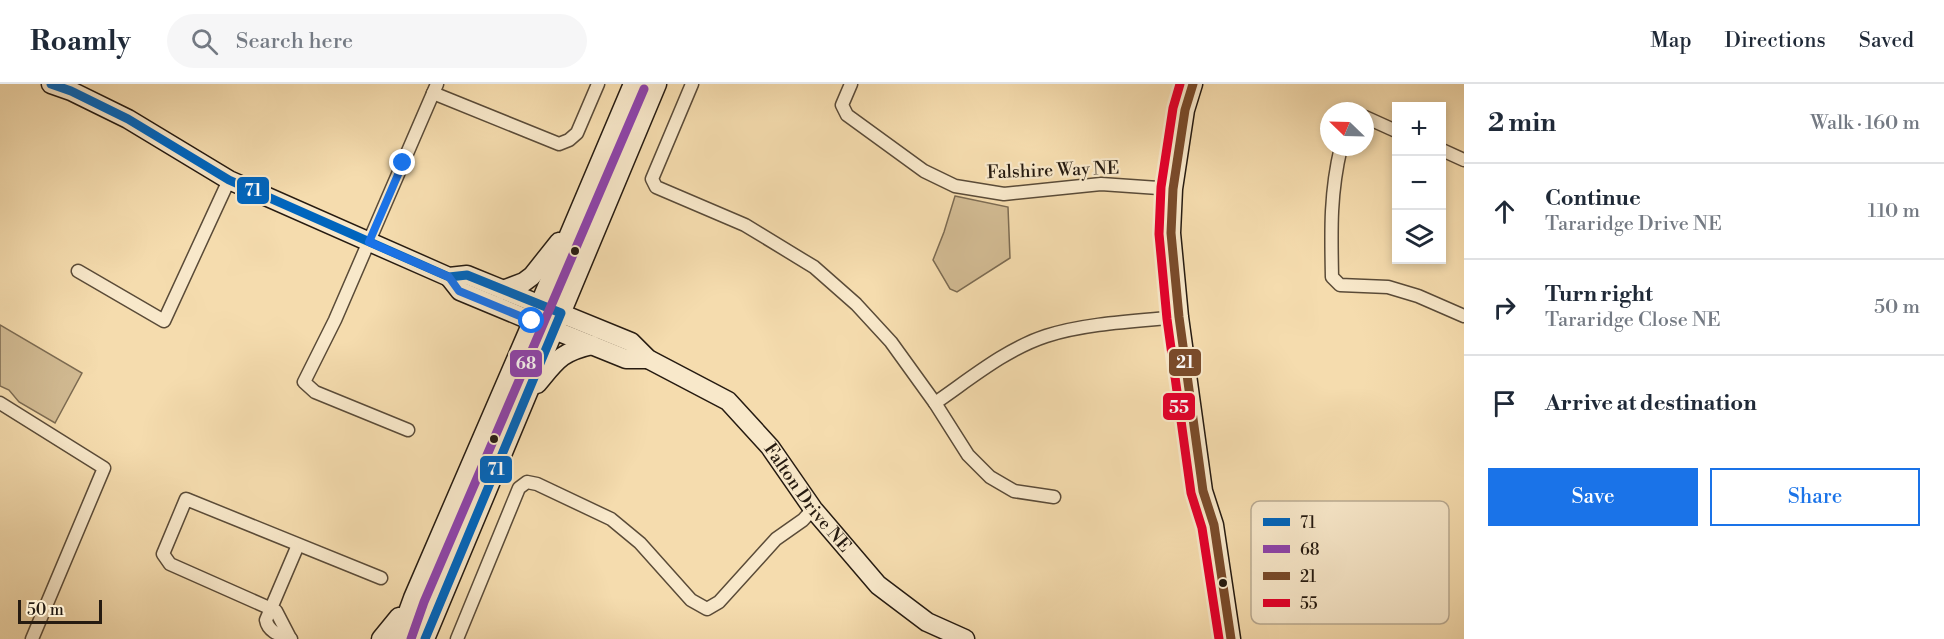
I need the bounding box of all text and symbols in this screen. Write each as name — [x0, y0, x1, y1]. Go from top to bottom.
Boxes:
search box — [167, 14, 587, 68]
text: Roamly — [30, 24, 131, 59]
icon: search — [188, 25, 221, 58]
text: Search here — [236, 28, 353, 55]
text: Map — [1650, 28, 1692, 54]
text: Directions — [1725, 28, 1826, 54]
text: Saved — [1859, 28, 1914, 54]
north arrow — [1320, 102, 1374, 156]
map controls — [1392, 102, 1446, 264]
button: + — [1392, 102, 1446, 156]
text: 2 min — [1488, 107, 1556, 139]
text: Walk · 160 m — [1810, 111, 1920, 136]
route end — [389, 149, 415, 175]
button: − — [1392, 156, 1446, 210]
street label: Falshire Way NE — [986, 157, 1120, 184]
line badge: 71 — [236, 176, 270, 205]
text: 71 — [244, 181, 262, 201]
text: Continue — [1545, 185, 1641, 212]
icon: ahead — [1488, 195, 1521, 228]
text: 110 m — [1868, 199, 1920, 224]
button: layers — [1392, 210, 1446, 264]
text: Tararidge Drive NE — [1545, 212, 1722, 237]
unlabelled marker — [569, 245, 581, 257]
text: Turn right — [1545, 281, 1653, 308]
icon: right — [1488, 291, 1521, 324]
text: 50 m — [1874, 295, 1920, 320]
route start — [518, 307, 544, 333]
text: Tararidge Close NE — [1545, 308, 1721, 333]
line badge: 21 — [1168, 348, 1202, 377]
line badge: 68 — [509, 349, 543, 378]
text: 21 — [1176, 353, 1194, 373]
text: 68 — [516, 354, 536, 374]
icon: arrive — [1488, 387, 1521, 420]
text: Arrive at destination — [1545, 390, 1757, 417]
line badge: 55 — [1162, 392, 1196, 421]
text: 55 — [1169, 398, 1189, 418]
unlabelled marker — [488, 433, 500, 445]
street label: Falton Drive NE — [759, 438, 856, 557]
line badge: 71 — [479, 455, 513, 484]
text: 71 — [487, 460, 505, 480]
button: Save — [1488, 468, 1698, 526]
button: Share — [1710, 468, 1920, 526]
legend — [1251, 501, 1449, 624]
text: 71 — [1300, 513, 1316, 533]
text: 68 — [1300, 540, 1320, 560]
text: 21 — [1300, 567, 1316, 587]
unlabelled marker — [1217, 577, 1229, 589]
text: 55 — [1300, 594, 1318, 614]
scale bar — [18, 597, 102, 624]
text: 50 m — [27, 600, 64, 620]

